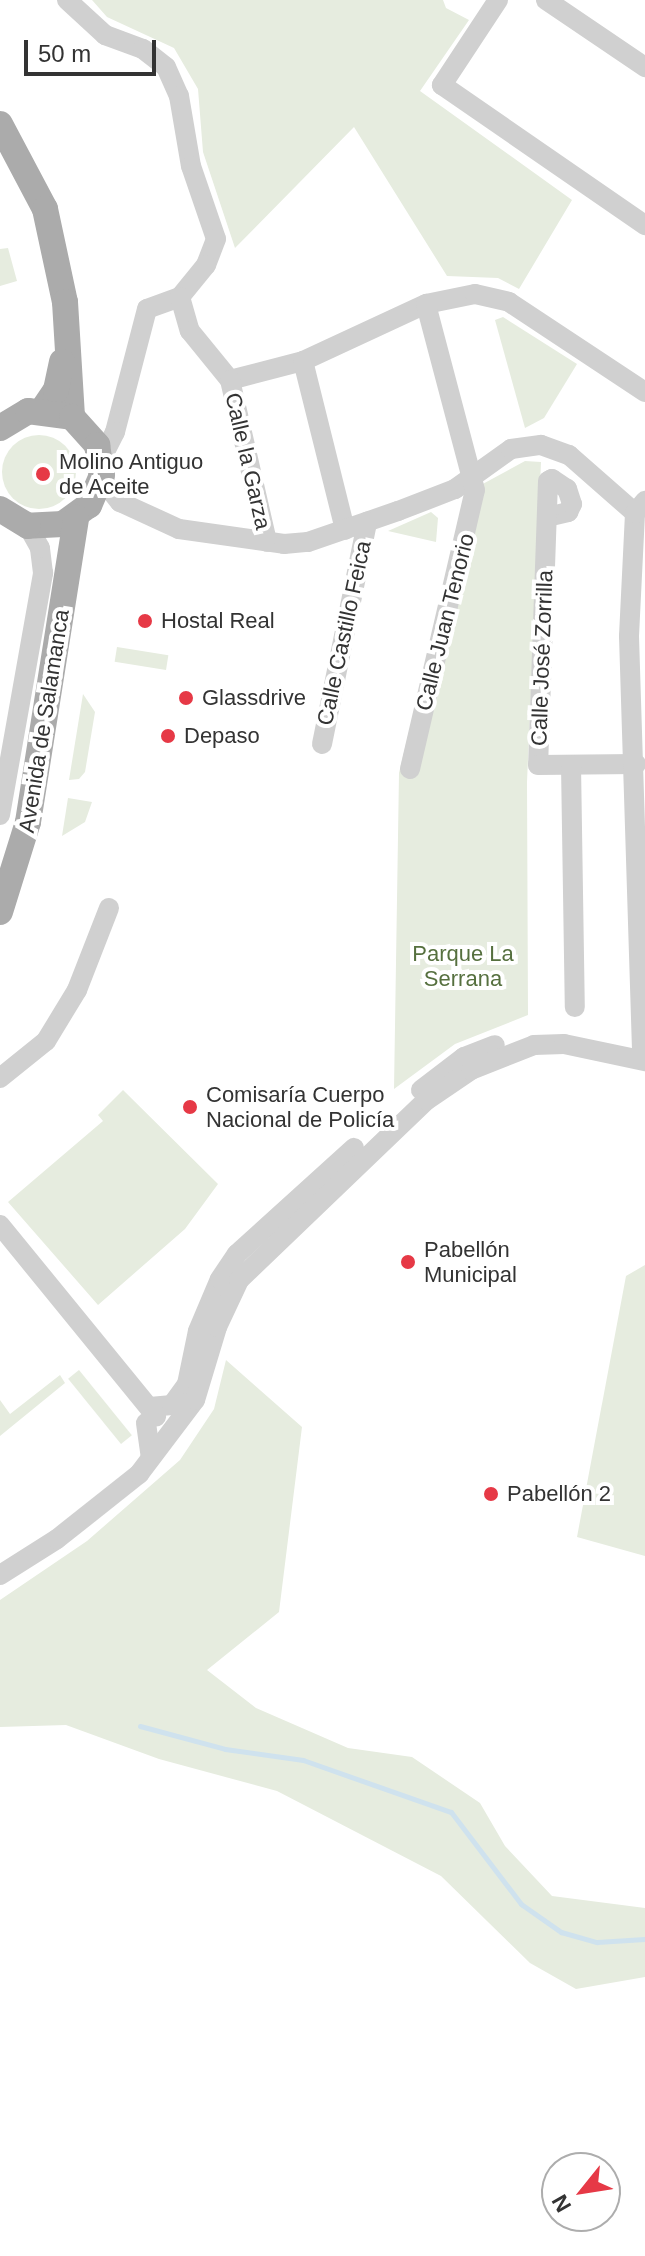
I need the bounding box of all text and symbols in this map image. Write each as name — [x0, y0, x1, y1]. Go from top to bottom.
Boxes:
scale bar — [28, 24, 160, 74]
text: 50 m — [38, 40, 91, 67]
street label: Calle la Garza — [219, 390, 277, 532]
place label: Molino Antiguo de Aceite — [59, 448, 205, 500]
marker: Molino Antiguo de Aceite — [34, 465, 52, 483]
street label: Calle Juan Tenorio — [410, 530, 480, 714]
street label: Calle Castillo Feica — [312, 538, 376, 728]
street label: Calle José Zorrilla — [526, 570, 558, 746]
street label: Avenida de Salamanca — [13, 607, 75, 835]
place label: Hostal Real — [161, 608, 275, 634]
marker: Hostal Real — [136, 612, 154, 630]
place label: Glassdrive — [202, 685, 306, 711]
marker: Glassdrive — [177, 689, 195, 707]
place label: Depaso — [184, 723, 260, 749]
marker: Depaso — [159, 727, 177, 745]
park label: Parque La Serrana — [412, 940, 514, 992]
place label: Comisaría Cuerpo Nacional de Policía — [206, 1081, 394, 1132]
marker: Comisaría Cuerpo Nacional de Policía — [181, 1098, 199, 1116]
place label: Pabellón Municipal — [424, 1236, 517, 1288]
marker: Pabellón Municipal — [399, 1253, 417, 1271]
place label: Pabellón 2 — [507, 1481, 611, 1507]
marker: Pabellón 2 — [482, 1485, 500, 1503]
north arrow — [541, 2152, 621, 2232]
text: N — [547, 2190, 576, 2216]

